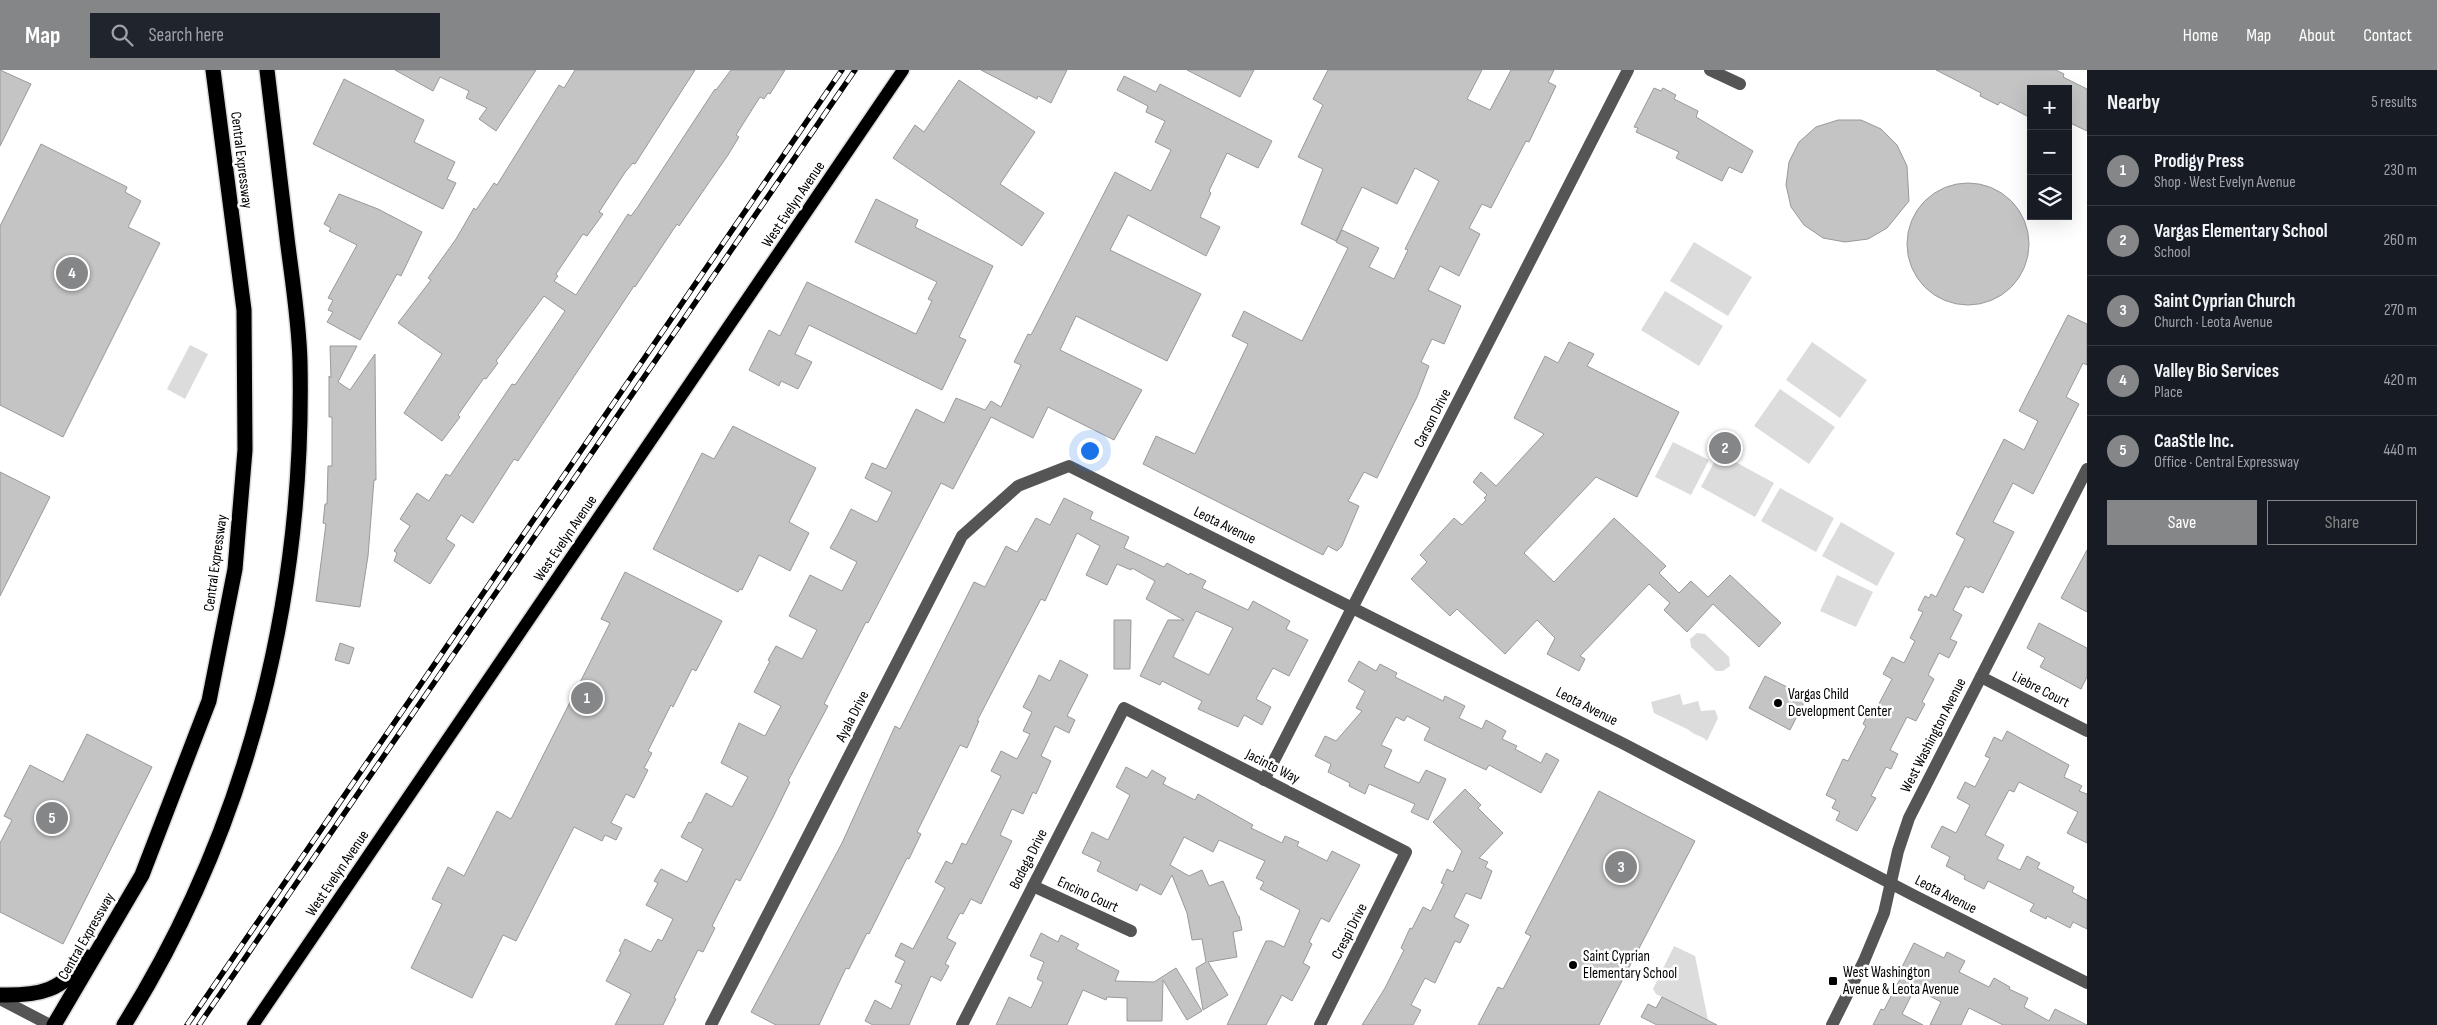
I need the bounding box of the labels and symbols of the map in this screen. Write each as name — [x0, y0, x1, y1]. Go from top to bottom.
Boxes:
street label: Central Expressway — [226, 110, 257, 210]
street label: West Evelyn Avenue — [758, 158, 829, 251]
pin: 4 — [56, 254, 88, 292]
street label: Carson Drive — [1410, 386, 1455, 451]
pin: 2 — [1709, 429, 1741, 467]
your location — [1077, 438, 1103, 464]
street label: West Evelyn Avenue — [530, 492, 601, 585]
street label: Leota Avenue — [1191, 502, 1259, 549]
street label: Central Expressway — [199, 513, 232, 613]
street label: Liebre Court — [2009, 667, 2073, 712]
street label: West Washington Avenue — [1896, 675, 1971, 796]
pin: 1 — [571, 679, 603, 717]
street label: Leota Avenue — [1553, 683, 1621, 730]
place label: Vargas Child Development Center — [1788, 685, 1893, 721]
street label: Ayala Drive — [831, 688, 873, 746]
marker: Vargas Child Development Center — [1772, 697, 1784, 709]
street label: Jacinto Way — [1242, 744, 1303, 788]
pin: 5 — [36, 799, 68, 837]
street label: Bodega Drive — [1005, 826, 1052, 893]
street label: West Evelyn Avenue — [302, 827, 373, 920]
pin: 3 — [1605, 848, 1637, 886]
street label: Leota Avenue — [1912, 871, 1980, 918]
street label: Encino Court — [1054, 872, 1122, 917]
street label: Central Expressway — [54, 889, 119, 983]
street label: Crespi Drive — [1327, 900, 1372, 962]
place label: Saint Cyprian Elementary School — [1583, 947, 1677, 983]
marker: Saint Cyprian Elementary School — [1567, 959, 1579, 971]
place label: West Washington Avenue & Leota Avenue — [1842, 963, 1959, 999]
marker: West Washington Avenue & Leota Avenue — [1827, 975, 1839, 987]

